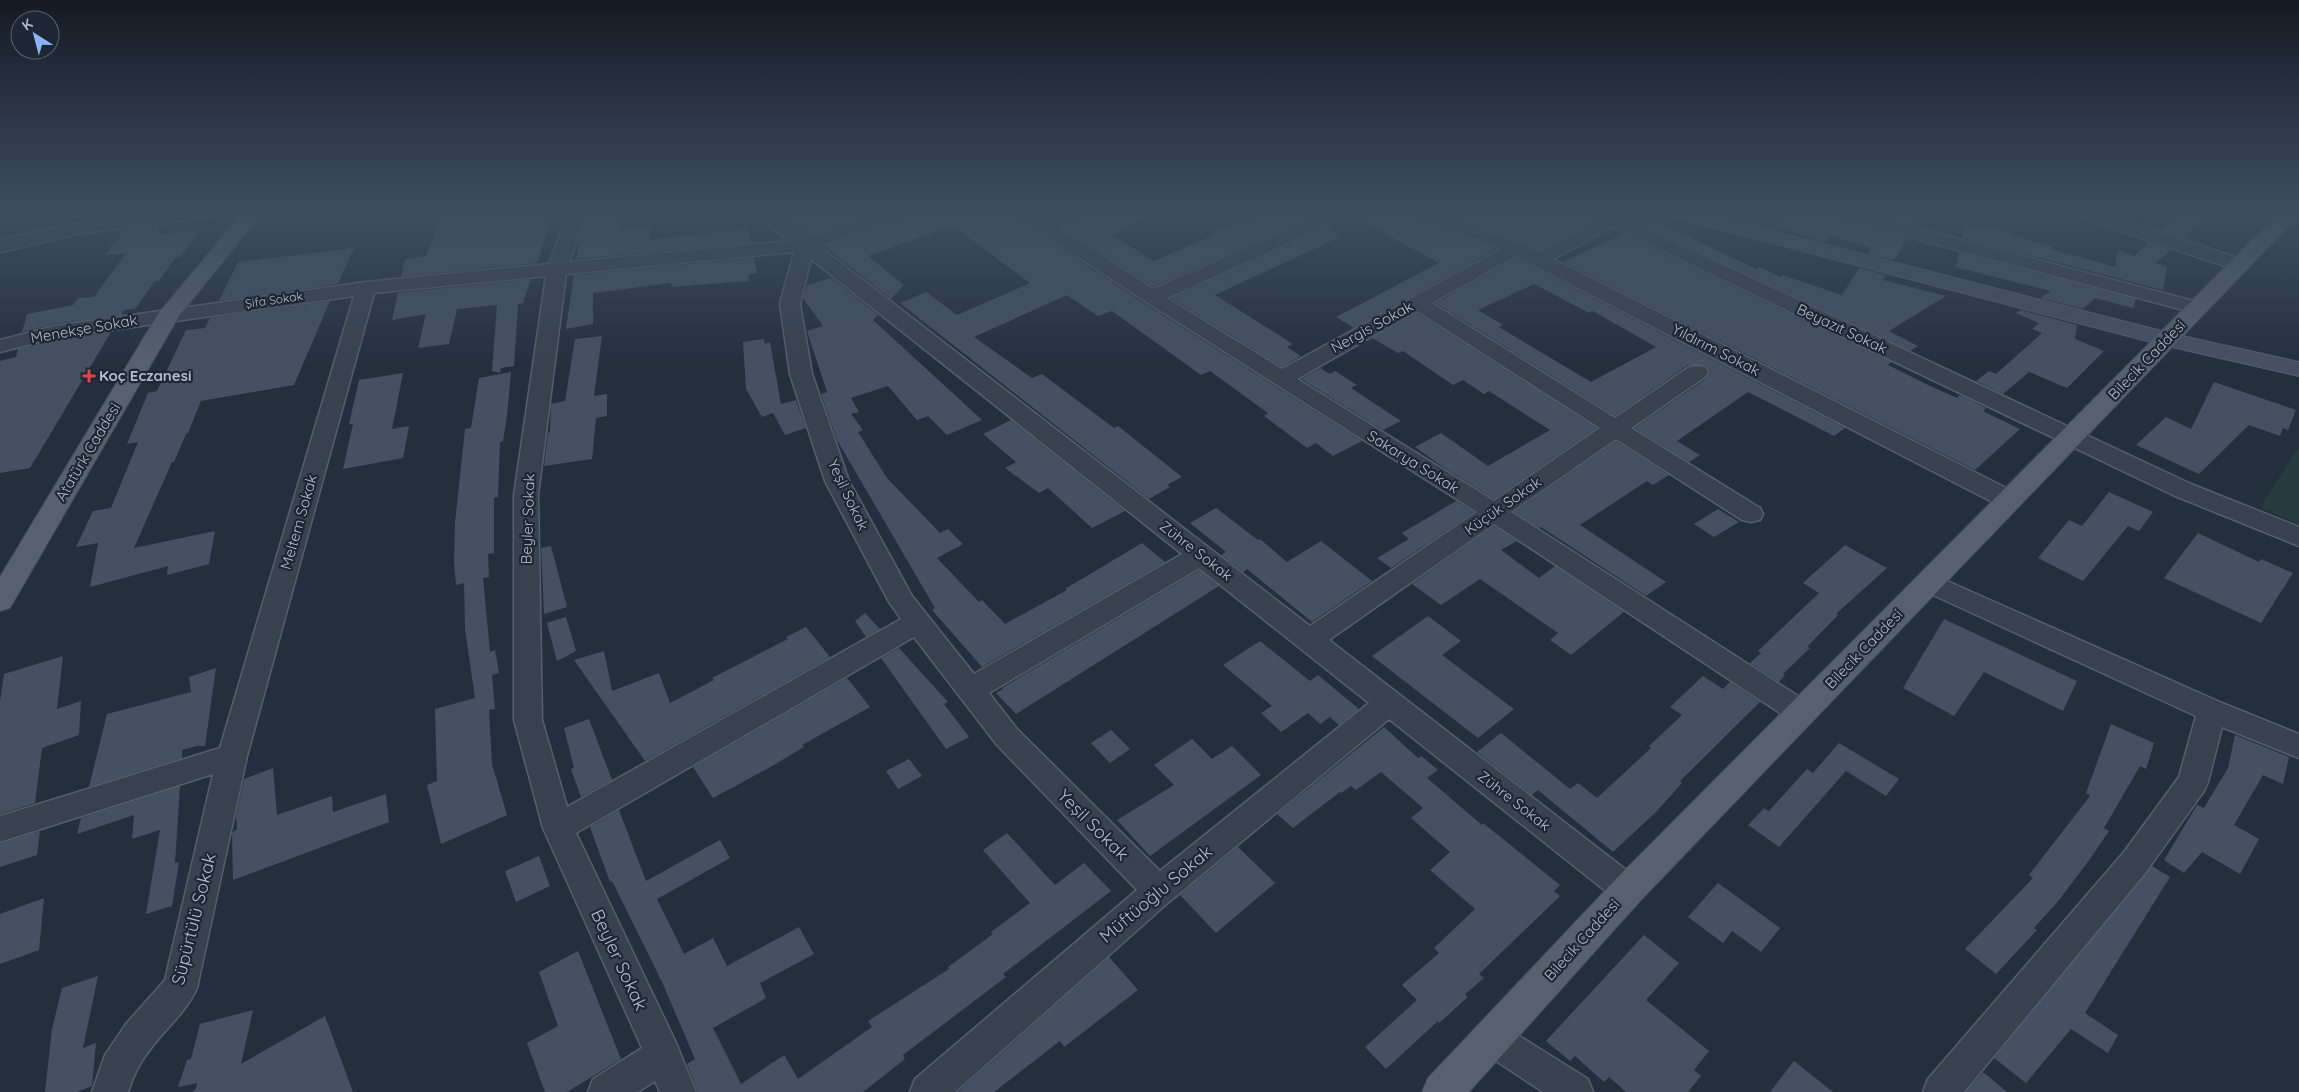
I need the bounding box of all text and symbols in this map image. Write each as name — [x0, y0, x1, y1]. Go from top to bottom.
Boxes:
north arrow — [10, 10, 60, 60]
text: K — [18, 15, 36, 34]
street label: Şifa Sokak — [244, 288, 304, 311]
street label: Nergis Sokak — [1327, 296, 1416, 357]
street label: Beyazıt Sokak — [1794, 299, 1891, 358]
street label: Menekşe Sokak — [29, 310, 139, 347]
street label: Bilecik Caddesi — [2104, 316, 2189, 404]
street label: Yıldırım Sokak — [1669, 319, 1764, 380]
place label: Koç Eczanesi — [99, 366, 191, 385]
marker: Koç Eczanesi — [83, 370, 95, 382]
street label: Atatürk Caddesi — [51, 399, 124, 504]
street label: Sakarya Sokak — [1364, 426, 1463, 497]
street label: Yeşil Sokak — [824, 456, 873, 534]
street label: Meltem Sokak — [276, 472, 321, 572]
street label: Küçük Sokak — [1461, 472, 1545, 539]
street label: Beyler Sokak — [516, 473, 539, 565]
street label: Zühre Sokak — [1156, 516, 1237, 585]
street label: Bilecik Caddesi — [1821, 605, 1906, 693]
street label: Zühre Sokak — [1474, 766, 1555, 835]
street label: Yeşil Sokak — [1053, 784, 1134, 865]
street label: Müftüoğlu Sokak — [1095, 840, 1217, 948]
street label: Süpürtülü Sokak — [166, 851, 221, 987]
street label: Bilecik Caddesi — [1540, 895, 1623, 985]
street label: Beyler Sokak — [586, 906, 653, 1014]

